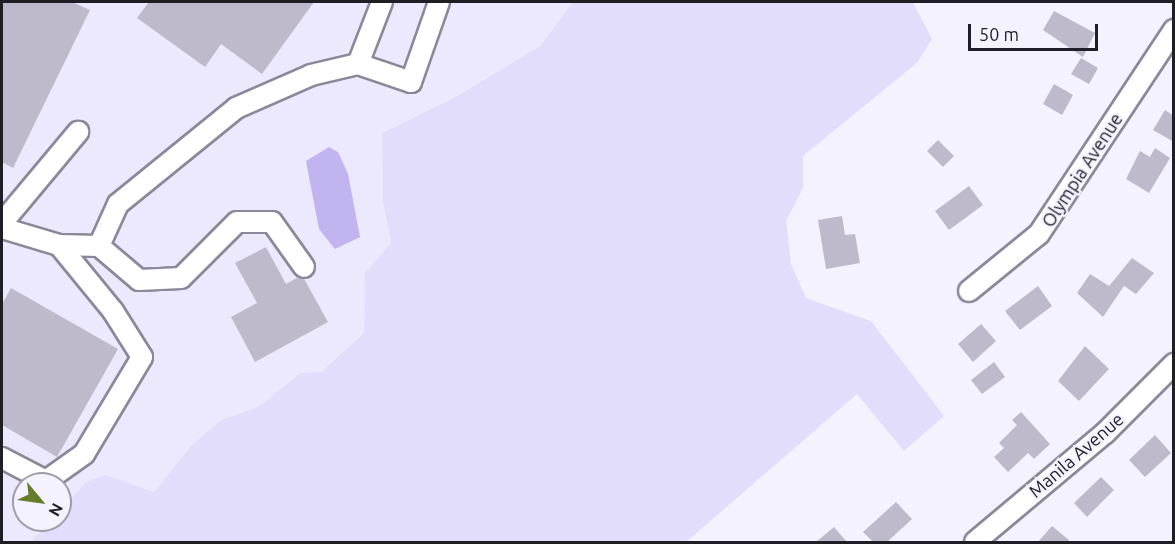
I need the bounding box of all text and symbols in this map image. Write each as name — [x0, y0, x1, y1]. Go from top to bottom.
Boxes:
scale bar — [971, 12, 1102, 50]
text: 50 m — [979, 24, 1019, 44]
street label: Olympia Avenue — [1037, 109, 1127, 231]
street label: Manila Avenue — [1024, 408, 1128, 502]
north arrow — [12, 472, 72, 532]
text: N — [45, 500, 67, 519]

